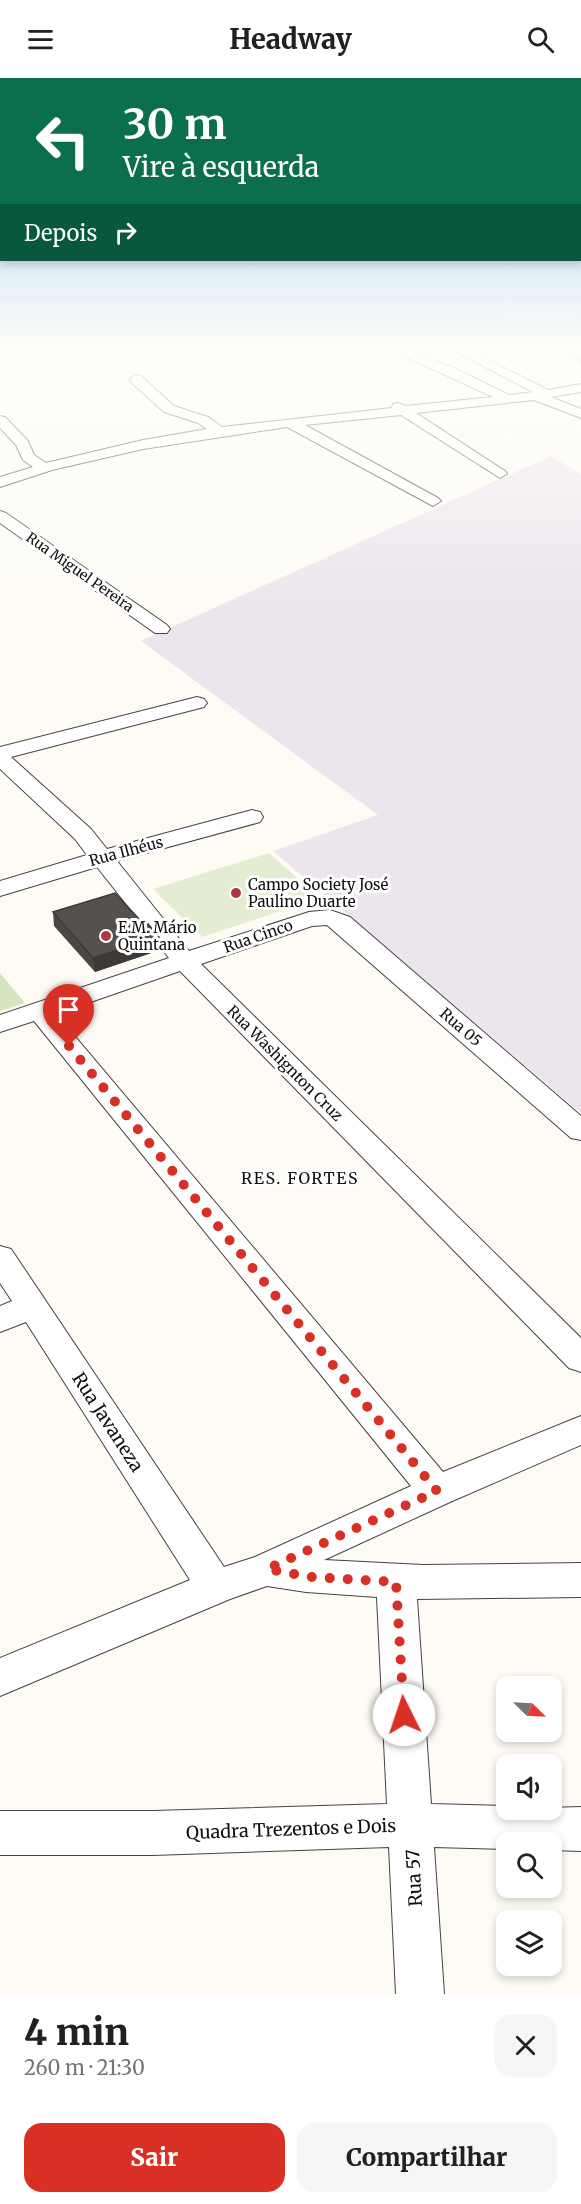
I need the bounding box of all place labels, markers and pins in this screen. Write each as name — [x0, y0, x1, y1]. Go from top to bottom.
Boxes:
place label: Campo Society José Paulino Duarte — [248, 875, 388, 911]
marker: Campo Society José Paulino Duarte — [229, 886, 243, 900]
place label: E.M. Mário Quintana — [118, 918, 197, 954]
marker: E.M. Mário Quintana — [99, 929, 113, 943]
pin — [43, 984, 94, 1046]

